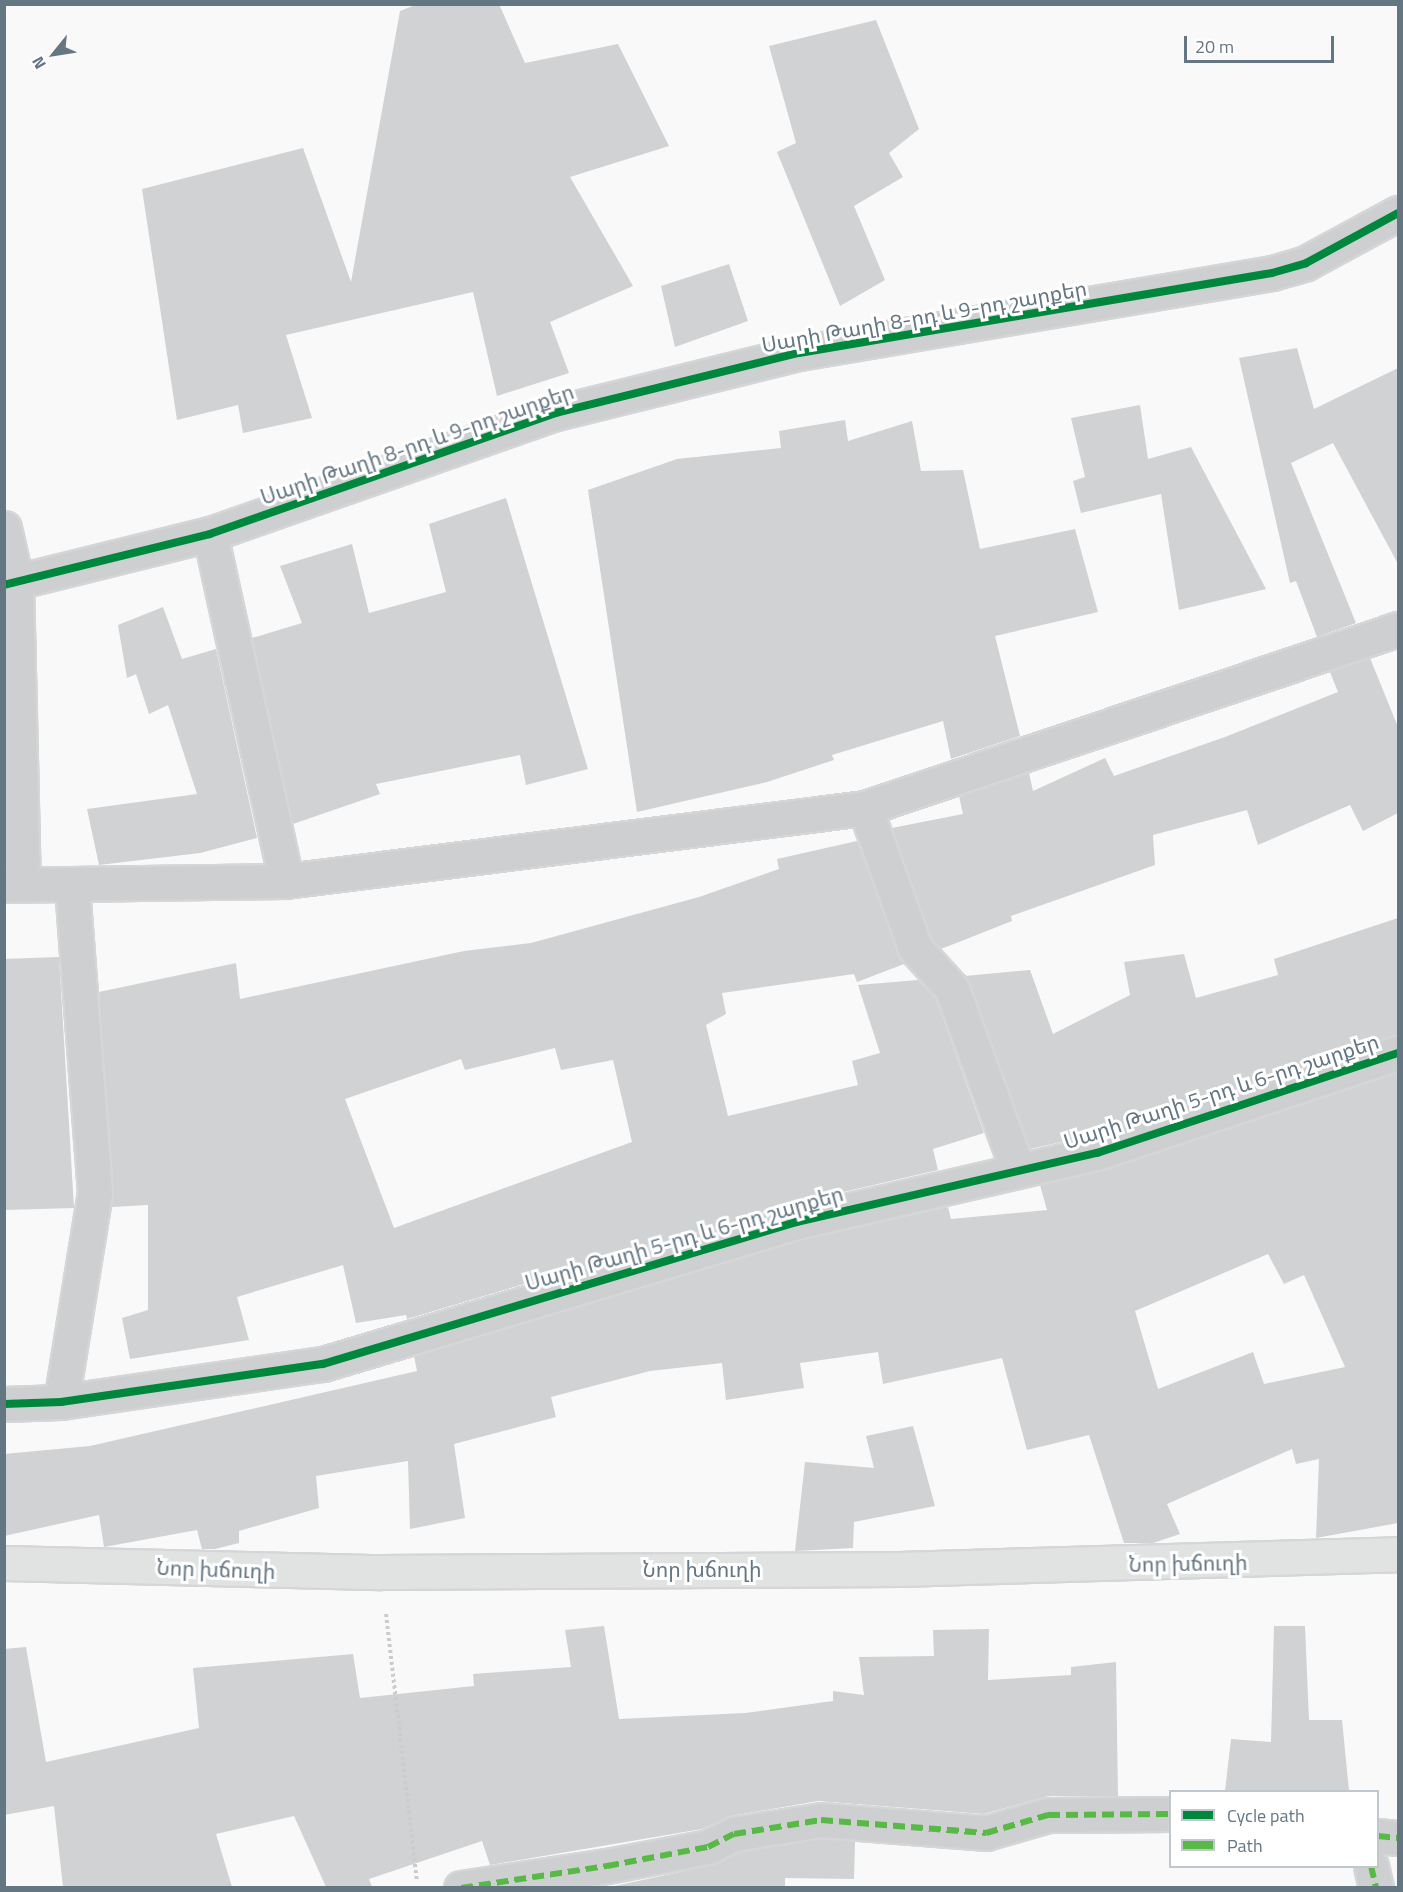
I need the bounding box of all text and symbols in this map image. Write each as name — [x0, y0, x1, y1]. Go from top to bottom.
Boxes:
north arrow — [24, 24, 84, 84]
scale bar — [1187, 24, 1337, 62]
text: 20 m — [1195, 33, 1234, 60]
text: N — [25, 52, 52, 74]
street label: Սարի Թաղի 8-րդ և 9-րդ շարքեր — [759, 275, 1089, 357]
street label: Սարի Թաղի 8-րդ և 9-րդ շարքեր — [257, 378, 577, 510]
street label: Սարի Թաղի 5-րդ և 6-րդ շարքեր — [1060, 1028, 1382, 1154]
street label: Սարի Թաղի 5-րդ և 6-րդ շարքեր — [522, 1180, 846, 1296]
street label: Նոր խճուղի — [1128, 1549, 1248, 1577]
street label: Նոր խճուղի — [156, 1554, 276, 1584]
street label: Նոր խճուղի — [643, 1556, 761, 1582]
legend — [1169, 1790, 1379, 1868]
text: Cycle path — [1227, 1802, 1305, 1829]
text: Path — [1227, 1832, 1263, 1859]

